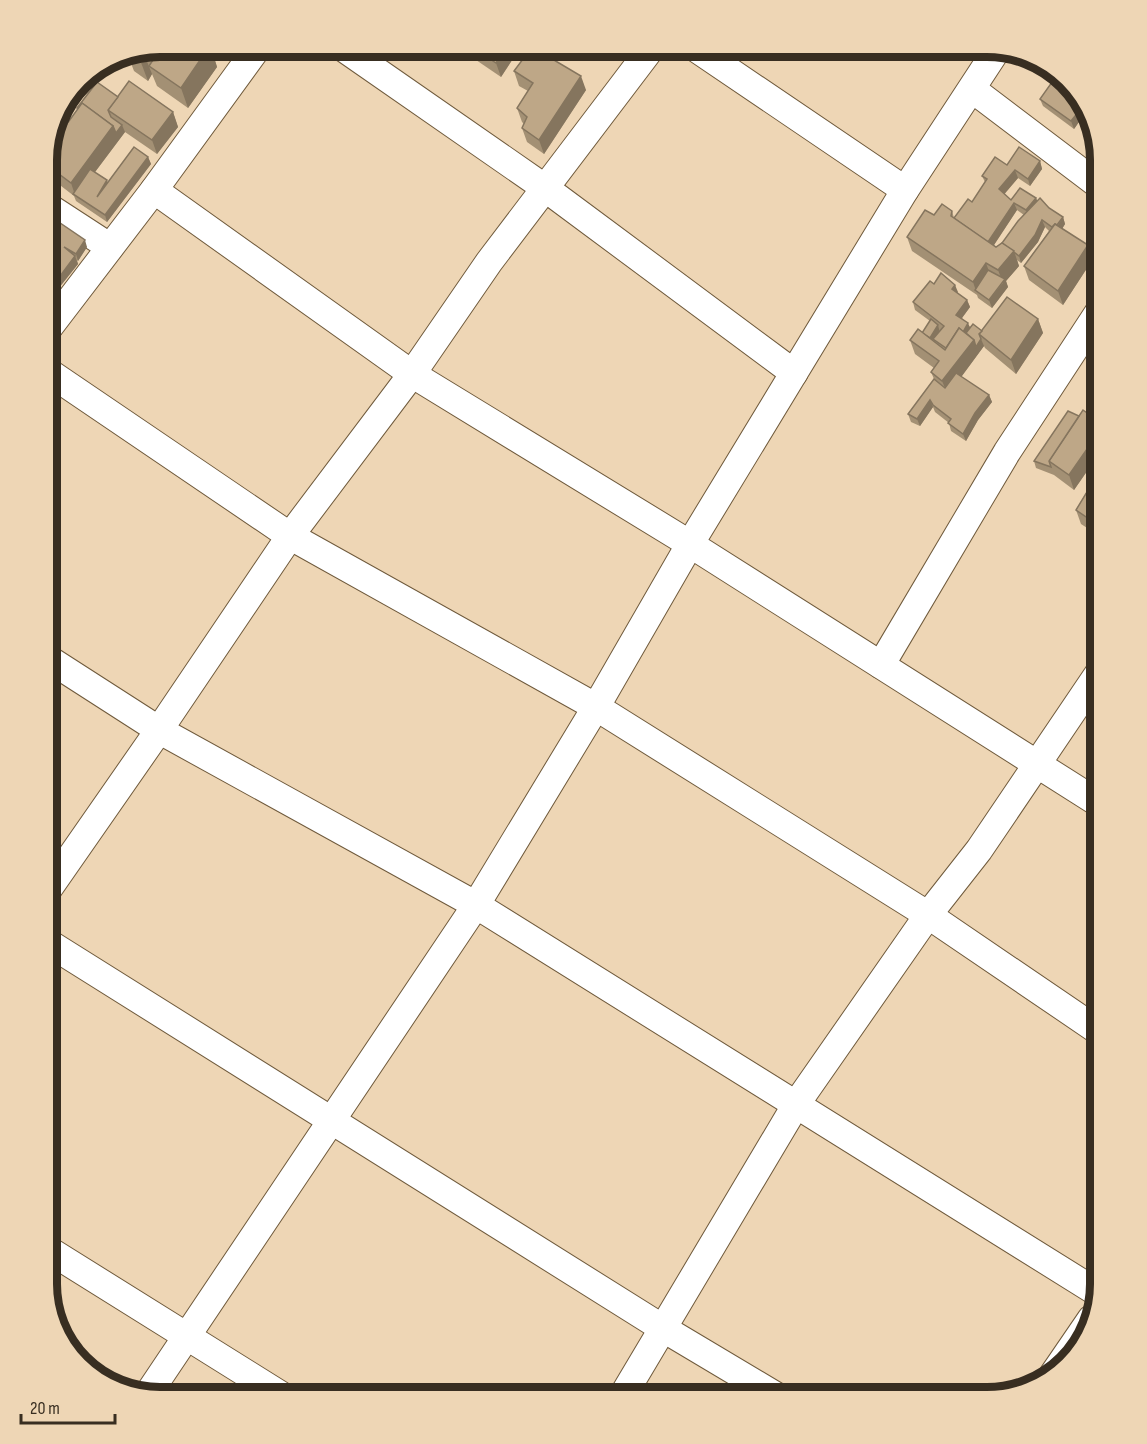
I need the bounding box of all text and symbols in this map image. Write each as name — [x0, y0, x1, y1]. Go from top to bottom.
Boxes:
scale bar — [21, 1387, 116, 1425]
text: 20 m — [30, 1398, 60, 1419]

